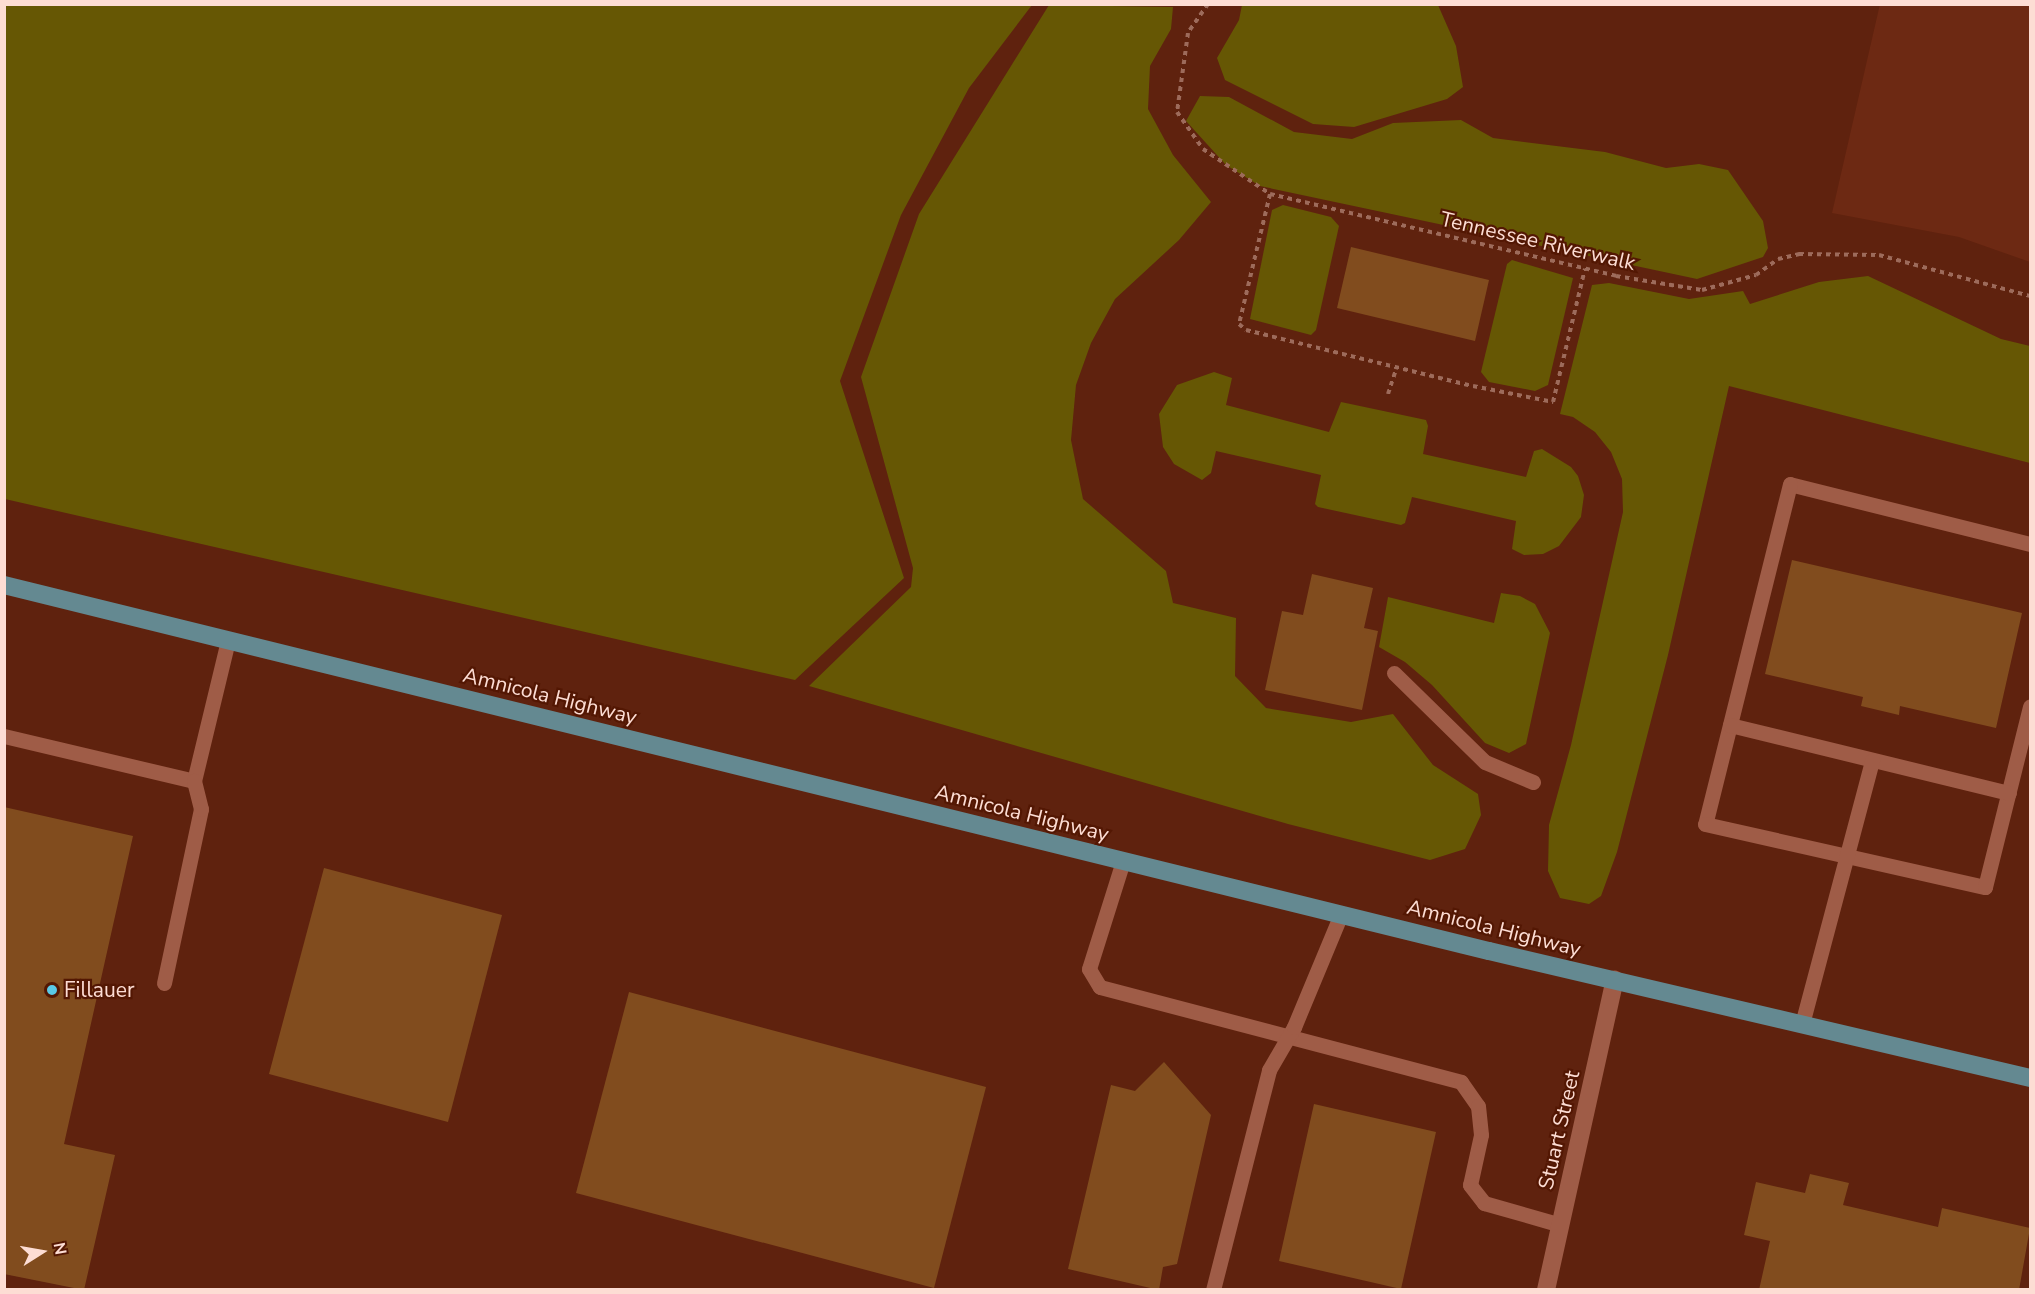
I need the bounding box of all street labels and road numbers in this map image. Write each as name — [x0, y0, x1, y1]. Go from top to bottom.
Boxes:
street label: Tennessee Riverwalk — [1438, 206, 1638, 276]
street label: Amnicola Highway — [460, 662, 640, 730]
street label: Amnicola Highway — [932, 779, 1112, 847]
street label: Amnicola Highway — [1404, 894, 1584, 962]
street label: Stuart Street — [1533, 1068, 1585, 1192]

